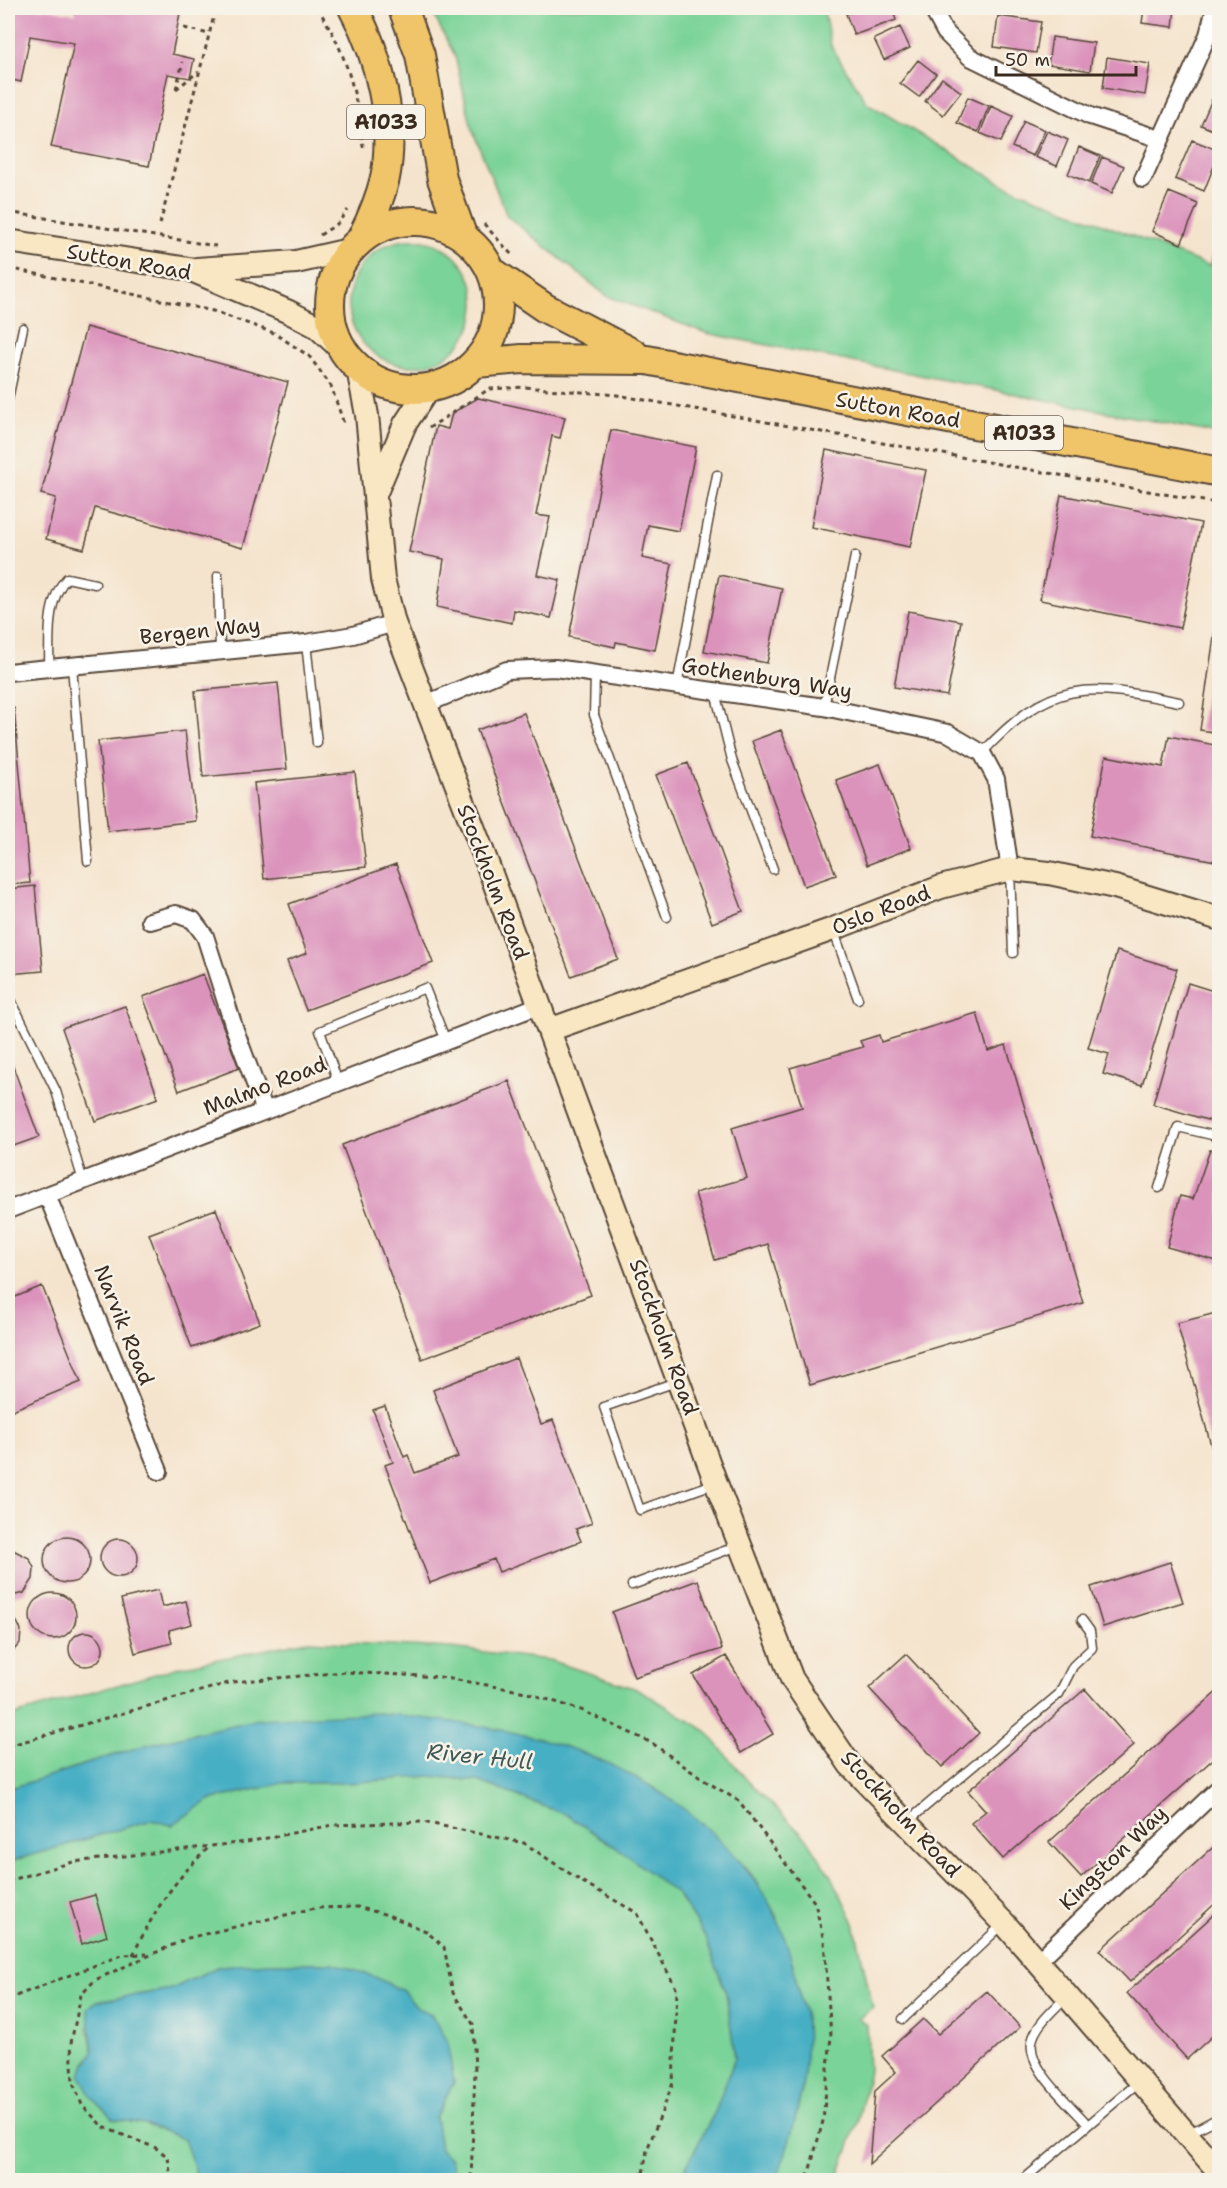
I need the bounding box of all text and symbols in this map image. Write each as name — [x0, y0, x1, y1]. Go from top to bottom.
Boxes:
scale bar — [996, 39, 1136, 77]
text: 50 m — [1005, 48, 1050, 72]
road number: A1033 — [347, 105, 425, 139]
street label: Sutton Road — [65, 237, 193, 287]
street label: Sutton Road — [834, 385, 962, 435]
road number: A1033 — [985, 416, 1063, 450]
street label: Bergen Way — [138, 611, 262, 651]
street label: Gothenburg Way — [680, 651, 854, 705]
street label: Stockholm Road — [450, 800, 536, 964]
street label: Oslo Road — [828, 878, 934, 942]
street label: Malmo Road — [199, 1050, 331, 1122]
street label: Stockholm Road — [623, 1255, 705, 1419]
street label: Narvik Road — [87, 1261, 161, 1389]
water label: River Hull — [426, 1737, 534, 1776]
street label: Stockholm Road — [835, 1744, 967, 1884]
street label: Kingston Way — [1053, 1799, 1173, 1917]

